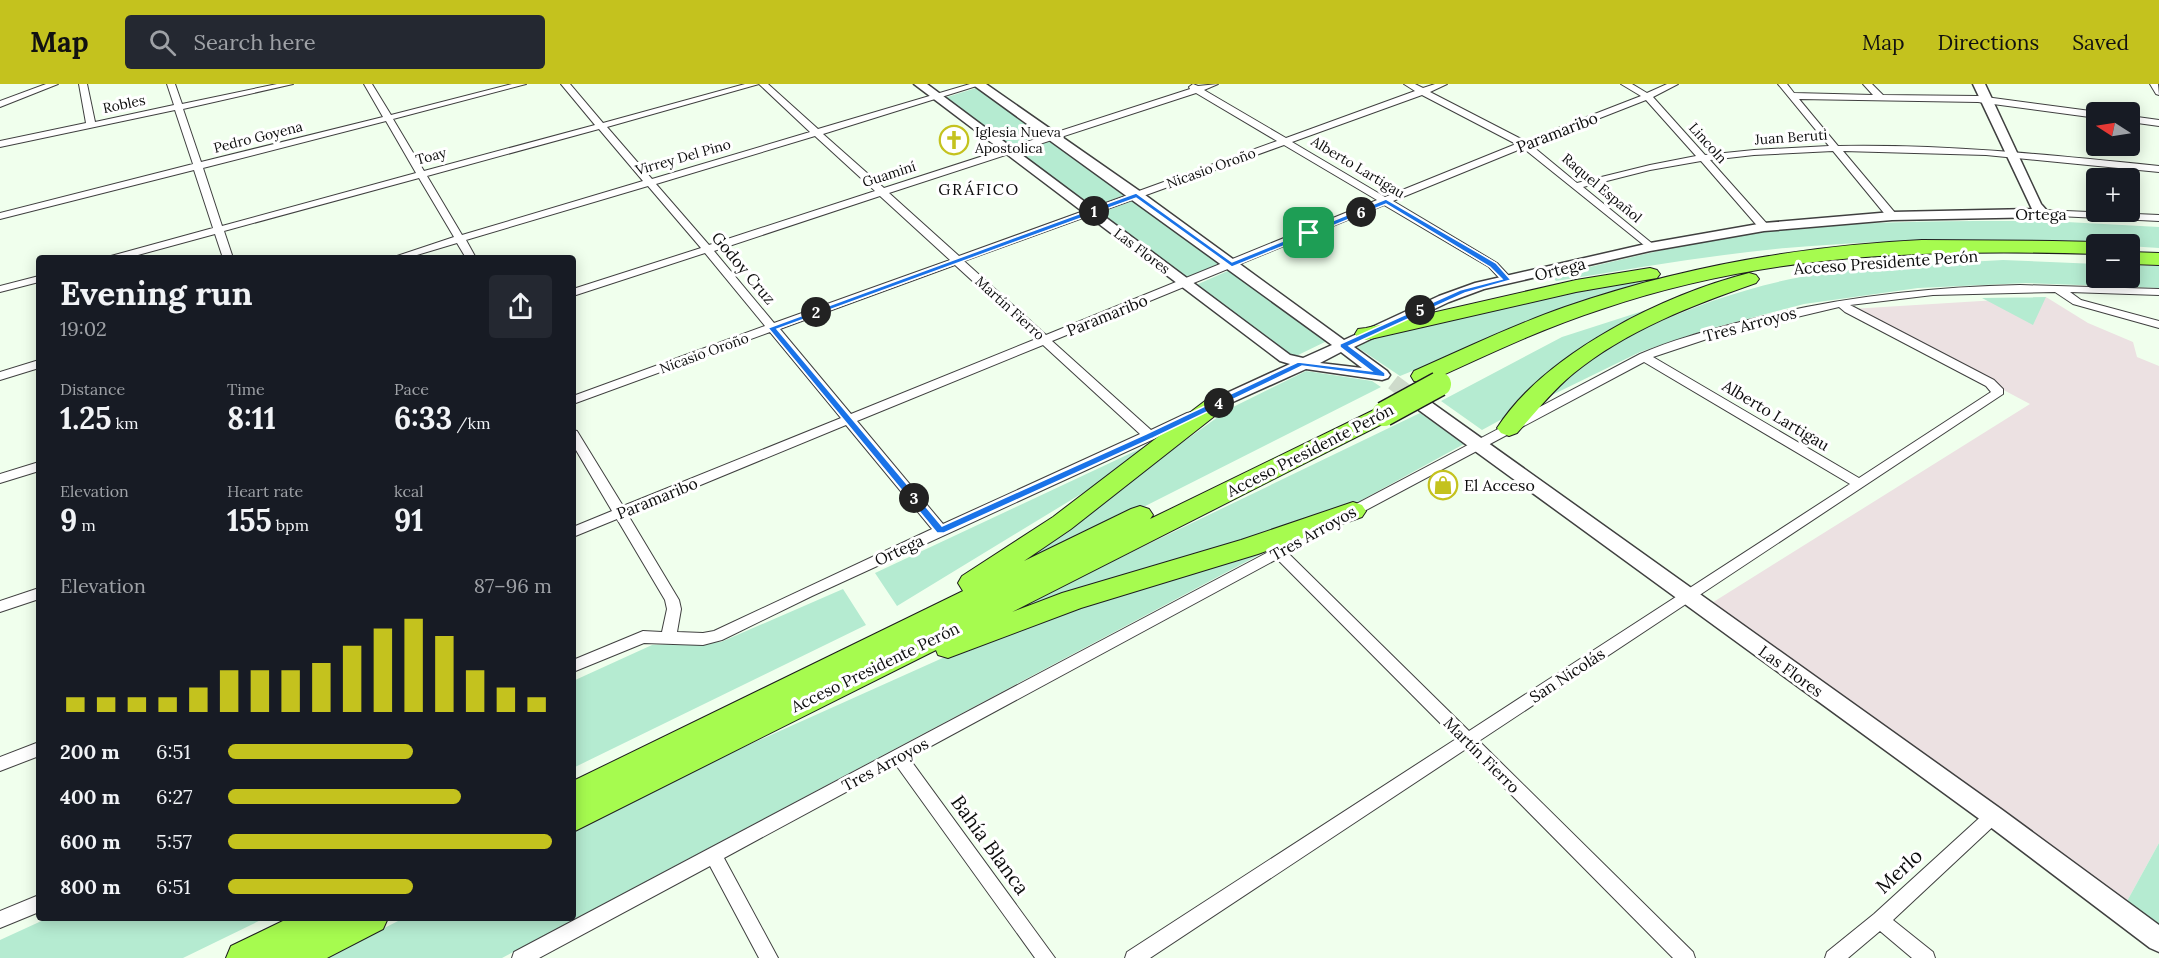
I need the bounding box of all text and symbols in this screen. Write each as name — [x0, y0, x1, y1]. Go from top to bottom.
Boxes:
search box — [125, 15, 545, 69]
text: Map — [30, 24, 89, 60]
icon: search — [146, 26, 179, 59]
text: Search here — [194, 28, 316, 56]
text: Map — [1862, 29, 1905, 56]
text: Directions — [1938, 29, 2039, 56]
text: Saved — [2072, 29, 2129, 56]
street label: Robles — [101, 91, 147, 117]
north arrow — [2086, 102, 2140, 156]
map controls — [2086, 102, 2140, 288]
street label: Paramaribo — [1513, 107, 1601, 157]
street label: Pedro Goyena — [211, 117, 305, 157]
street label: Lincoln — [1685, 119, 1731, 167]
place label: Iglesia Nueva Apostolica — [974, 123, 1061, 157]
church icon: Iglesia Nueva Apostolica — [938, 124, 970, 156]
street label: Juan Beruti — [1753, 125, 1828, 149]
street label: Alberto Lartigau — [1307, 131, 1408, 202]
street label: Virrey Del Pino — [632, 135, 733, 179]
street label: Toay — [414, 143, 449, 169]
street label: Nicasio Oroño — [1164, 144, 1258, 192]
street label: Raquel Español — [1558, 149, 1646, 227]
street label: Guaminí — [860, 157, 918, 191]
button: + — [2086, 168, 2140, 222]
district label: GRÁFICO — [938, 179, 1020, 199]
pin: 1 — [1079, 196, 1109, 226]
pin: 6 — [1346, 197, 1376, 227]
text: 1 — [1091, 201, 1097, 221]
text: 6 — [1356, 202, 1366, 222]
street label: Ortega — [2015, 204, 2067, 224]
pin — [1283, 207, 1334, 258]
icon: arrive — [1292, 216, 1325, 249]
street label: Las Flores — [1110, 224, 1174, 278]
street label: Godoy Cruz — [708, 228, 780, 308]
button: − — [2086, 234, 2140, 288]
street label: Acceso Presidente Perón — [1792, 246, 1979, 278]
street label: Ortega — [1532, 253, 1588, 285]
text: Evening run — [60, 272, 252, 314]
street label: Martín Fierro — [972, 272, 1048, 344]
button: share — [489, 275, 552, 338]
street label: Paramaribo — [1064, 290, 1150, 340]
pin: 5 — [1405, 295, 1435, 325]
pin: 2 — [801, 297, 831, 327]
text: 5 — [1416, 300, 1424, 320]
text: 2 — [812, 302, 820, 322]
street label: Tres Arroyos — [1701, 302, 1799, 346]
text: 19:02 — [60, 316, 107, 341]
street label: Nicasio Oroño — [657, 329, 751, 377]
street label: Alberto Lartigau — [1718, 375, 1834, 455]
text: Distance — [60, 379, 125, 399]
text: Time — [227, 379, 265, 399]
text: Pace — [394, 379, 429, 399]
pin: 4 — [1204, 388, 1234, 418]
text: 4 — [1215, 393, 1223, 413]
text: 1.25 — [60, 399, 111, 437]
text: 8:11 — [227, 399, 276, 437]
text: 6:33 — [394, 399, 452, 437]
street label: Acceso Presidente Perón — [1222, 399, 1397, 501]
text: km — [111, 413, 138, 433]
text: /km — [452, 413, 491, 433]
shop icon: El Acceso — [1427, 469, 1459, 501]
street label: Paramaribo — [614, 473, 700, 523]
place label: El Acceso — [1464, 475, 1535, 495]
text: Elevation — [60, 481, 129, 501]
text: Heart rate — [227, 481, 303, 501]
text: kcal — [394, 481, 424, 501]
pin: 3 — [899, 483, 929, 513]
text: 3 — [910, 488, 918, 508]
text: 9 — [60, 501, 77, 539]
text: 155 — [227, 501, 272, 539]
text: 91 — [394, 501, 423, 539]
street label: Tres Arroyos — [1267, 501, 1359, 565]
text: m — [77, 515, 96, 535]
text: bpm — [272, 515, 309, 535]
street label: Ortega — [871, 530, 927, 570]
text: Elevation — [60, 573, 146, 598]
text: 87–96 m — [474, 573, 552, 598]
street label: Acceso Presidente Perón — [787, 617, 963, 717]
street label: Las Flores — [1755, 641, 1827, 701]
street label: San Nicolás — [1526, 643, 1608, 707]
street label: Martín Fierro — [1440, 713, 1524, 797]
street label: Tres Arroyos — [838, 733, 932, 795]
text: 200 m — [60, 739, 120, 764]
text: 6:51 — [156, 739, 191, 764]
text: 400 m — [60, 784, 120, 809]
text: 6:27 — [156, 784, 193, 809]
street label: Bahía Blanca — [946, 790, 1035, 899]
text: 600 m — [60, 829, 121, 854]
text: 5:57 — [156, 829, 192, 854]
street label: Merlo — [1870, 843, 1927, 898]
text: 800 m — [60, 874, 121, 899]
text: 6:51 — [156, 874, 191, 899]

